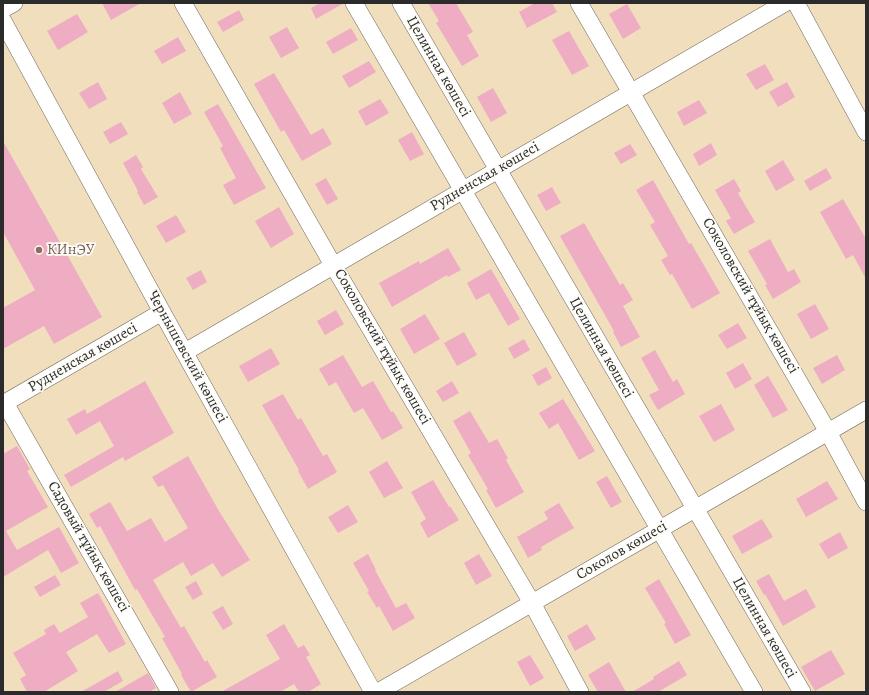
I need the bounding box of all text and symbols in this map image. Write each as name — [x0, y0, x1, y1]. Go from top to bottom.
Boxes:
street label: Целинная көшесі — [402, 13, 474, 121]
street label: Рудненская көшесі — [427, 138, 543, 216]
street label: Соколовский тұйық көшесі — [698, 215, 802, 377]
place label: КИнЭУ — [47, 241, 94, 259]
marker: КИнЭУ — [34, 245, 44, 255]
street label: Соколовский тұйық көшесі — [330, 266, 434, 428]
street label: Чернышевский көшесі — [143, 288, 231, 426]
street label: Целинная көшесі — [565, 294, 637, 402]
street label: Рудненская көшесі — [25, 319, 141, 397]
street label: Садовый тұйық көшесі — [43, 478, 133, 616]
street label: Соколов көшесі — [573, 518, 671, 584]
street label: Целинная көшесі — [728, 574, 800, 682]

